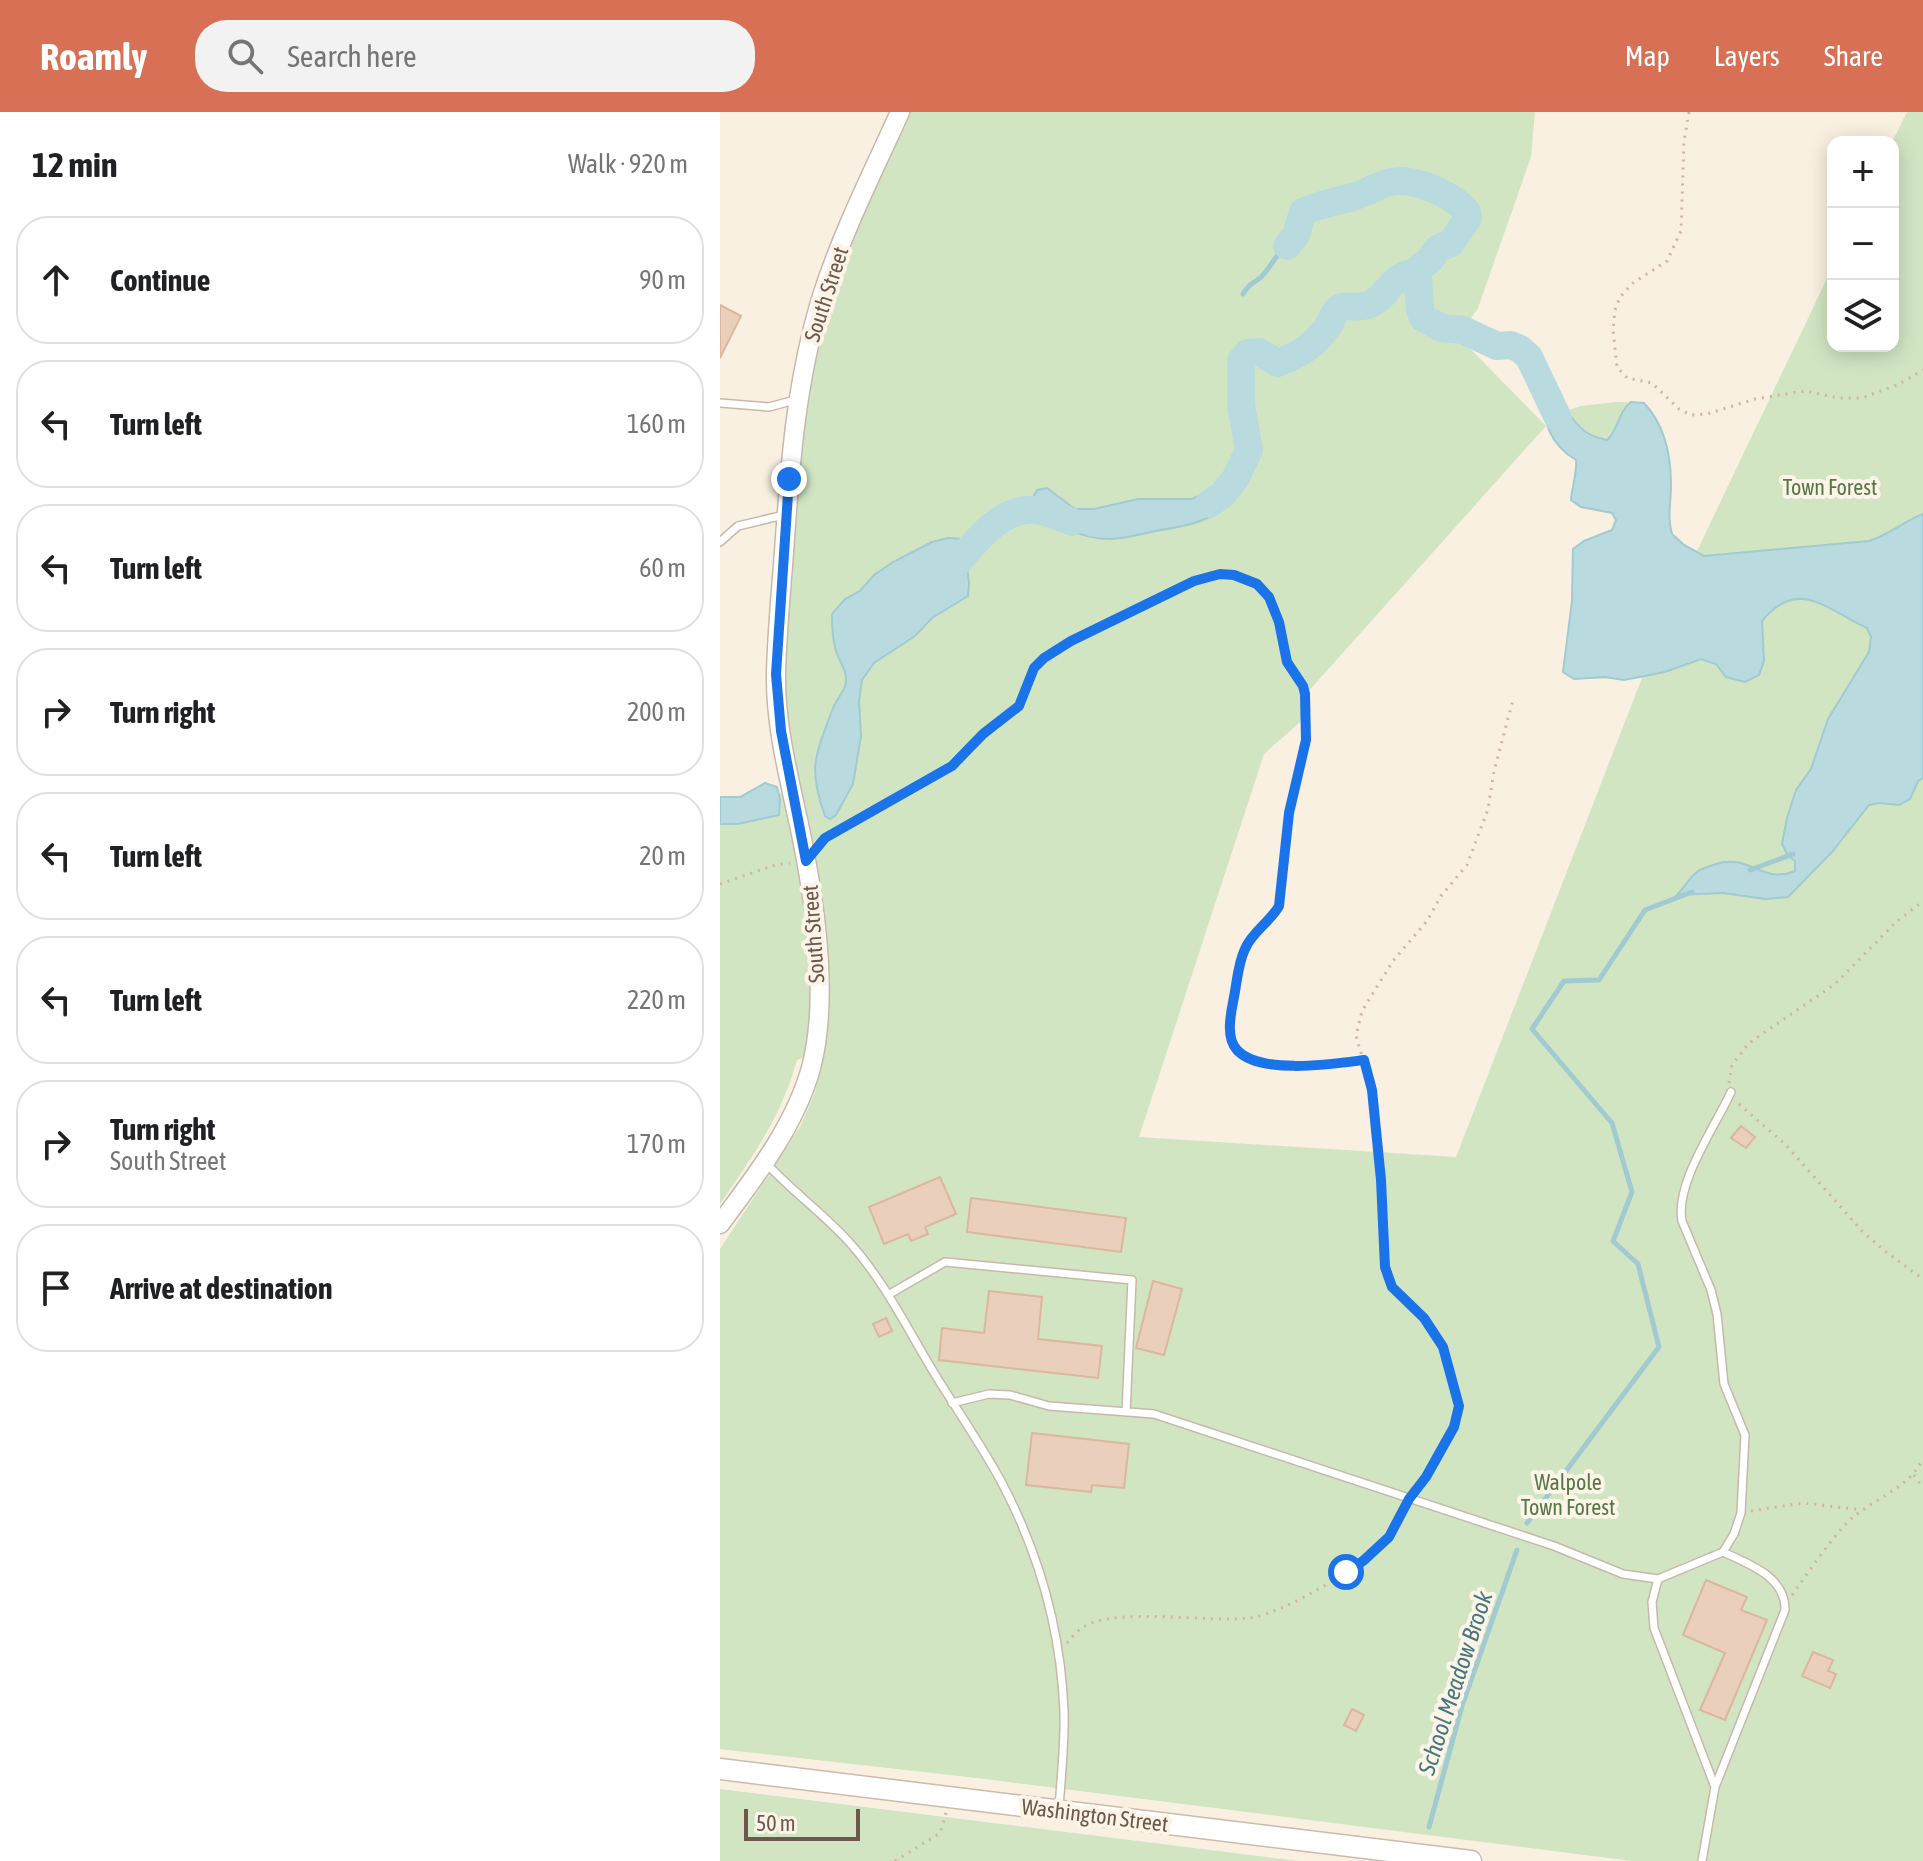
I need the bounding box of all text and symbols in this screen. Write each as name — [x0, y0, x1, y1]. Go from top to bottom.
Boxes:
search box — [195, 20, 755, 92]
icon: search — [223, 34, 267, 78]
text: Roamly — [40, 35, 147, 78]
text: Search here — [287, 39, 417, 73]
text: Map — [1625, 40, 1670, 72]
text: Layers — [1714, 40, 1780, 72]
text: Share — [1824, 40, 1883, 72]
map controls — [1827, 136, 1899, 352]
button: + — [1827, 136, 1899, 208]
text: 12 min — [32, 145, 117, 184]
text: Walk · 920 m — [568, 149, 688, 179]
button: − — [1827, 208, 1899, 280]
street label: South Street — [798, 243, 854, 345]
icon: ahead — [34, 258, 78, 302]
text: Continue — [110, 263, 210, 297]
text: 90 m — [639, 265, 686, 295]
button: layers — [1827, 280, 1899, 352]
icon: left — [34, 402, 78, 446]
text: Turn left — [110, 407, 202, 441]
text: 160 m — [627, 409, 686, 439]
route end — [771, 461, 807, 497]
park label: Town Forest — [1783, 474, 1877, 500]
icon: left — [34, 546, 78, 590]
text: Turn left — [110, 551, 202, 585]
text: 60 m — [639, 553, 686, 583]
icon: right — [34, 690, 78, 734]
text: Turn right — [110, 695, 216, 729]
text: 200 m — [627, 697, 686, 727]
icon: left — [34, 834, 78, 878]
text: Turn left — [110, 839, 202, 873]
text: 20 m — [639, 841, 686, 871]
street label: South Street — [797, 884, 829, 984]
icon: left — [34, 978, 78, 1022]
text: Turn left — [110, 983, 202, 1017]
text: 220 m — [627, 985, 686, 1015]
text: Turn right — [110, 1112, 216, 1146]
icon: right — [34, 1122, 78, 1166]
text: 170 m — [627, 1129, 686, 1159]
text: South Street — [110, 1146, 226, 1176]
icon: arrive — [34, 1266, 78, 1310]
text: Arrive at destination — [110, 1271, 332, 1305]
park label: Walpole Town Forest — [1521, 1469, 1615, 1520]
route start — [1328, 1554, 1364, 1590]
water label: School Meadow Brook — [1412, 1587, 1498, 1779]
street label: Washington Street — [1020, 1793, 1170, 1837]
scale bar — [744, 1805, 860, 1841]
text: 50 m — [756, 1810, 796, 1836]

